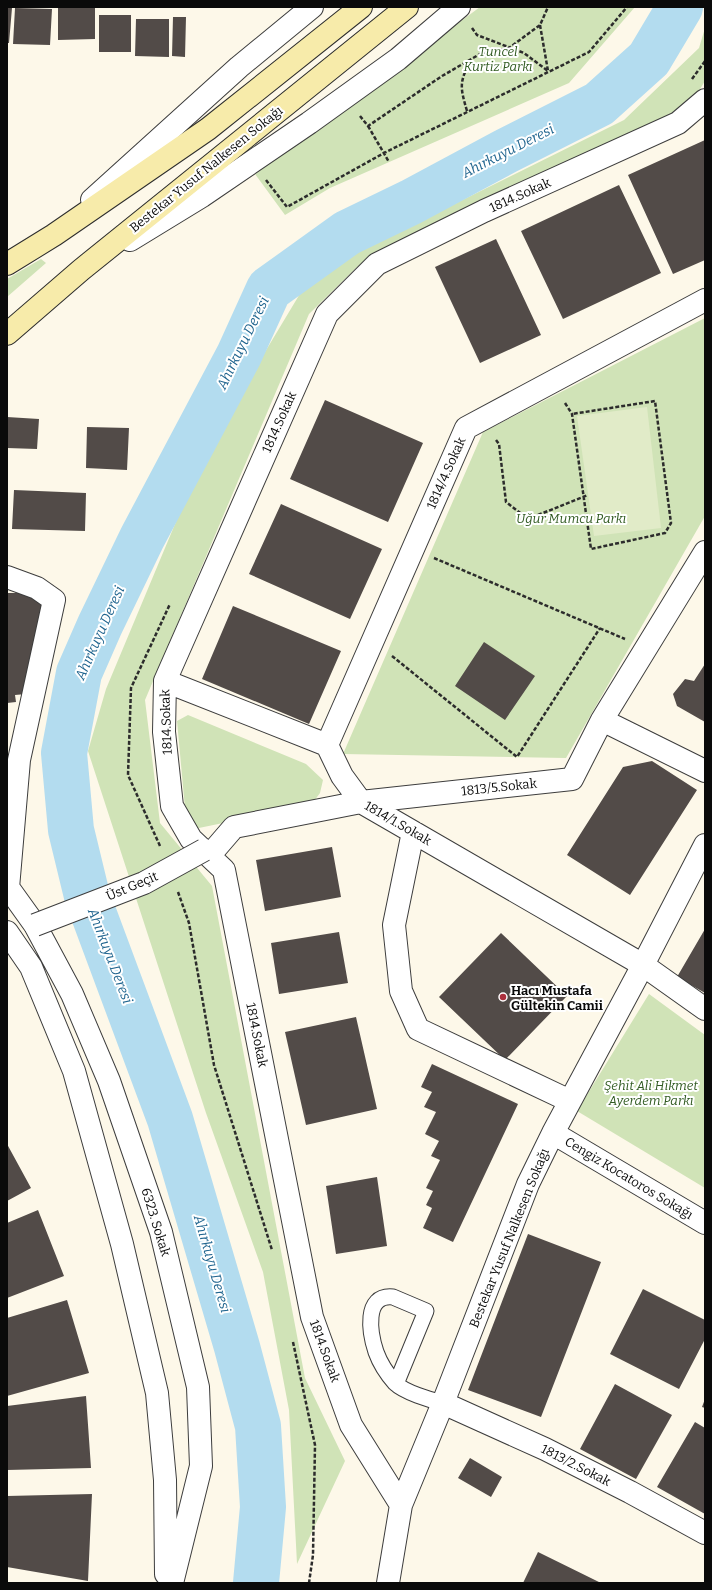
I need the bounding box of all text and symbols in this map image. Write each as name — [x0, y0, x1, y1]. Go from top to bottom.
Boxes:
park label: Tuncel Kurtiz Parkı — [463, 44, 533, 74]
street label: Bestekar Yusuf Nalkesen Sokağı — [127, 103, 285, 235]
water label: Ahırkuyu Deresi — [458, 121, 557, 182]
street label: 1814.Sokak — [487, 175, 553, 215]
water label: Ahırkuyu Deresi — [213, 294, 273, 393]
street label: 1814.Sokak — [259, 389, 299, 455]
street label: 1814/4.Sokak — [423, 434, 469, 511]
park label: Uğur Mumcu Parkı — [516, 511, 626, 526]
water label: Ahırkuyu Deresi — [71, 584, 128, 683]
street label: 1814.Sokak — [157, 688, 175, 755]
street label: 1813/5.Sokak — [460, 776, 538, 798]
street label: 1814/1.Sokak — [362, 798, 435, 848]
street label: Üst Geçit — [104, 868, 160, 904]
water label: Ahırkuyu Deresi — [84, 905, 136, 1006]
place label: Hacı Mustafa Gültekin Camii — [511, 983, 603, 1013]
marker: Hacı Mustafa Gültekin Camii — [498, 992, 508, 1002]
street label: 1814.Sokak — [243, 1002, 271, 1069]
park label: Şehit Ali Hikmet Ayerdem Parkı — [604, 1078, 698, 1108]
street label: Cengiz Kocatoros Sokağı — [562, 1134, 696, 1222]
street label: Bestekar Yusuf Nalkesen Sokağı — [466, 1146, 552, 1330]
street label: 6323. Sokak — [138, 1186, 174, 1259]
water label: Ahırkuyu Deresi — [190, 1212, 234, 1315]
street label: 1814.Sokak — [307, 1318, 343, 1385]
street label: 1813/2.Sokak — [539, 1441, 614, 1489]

